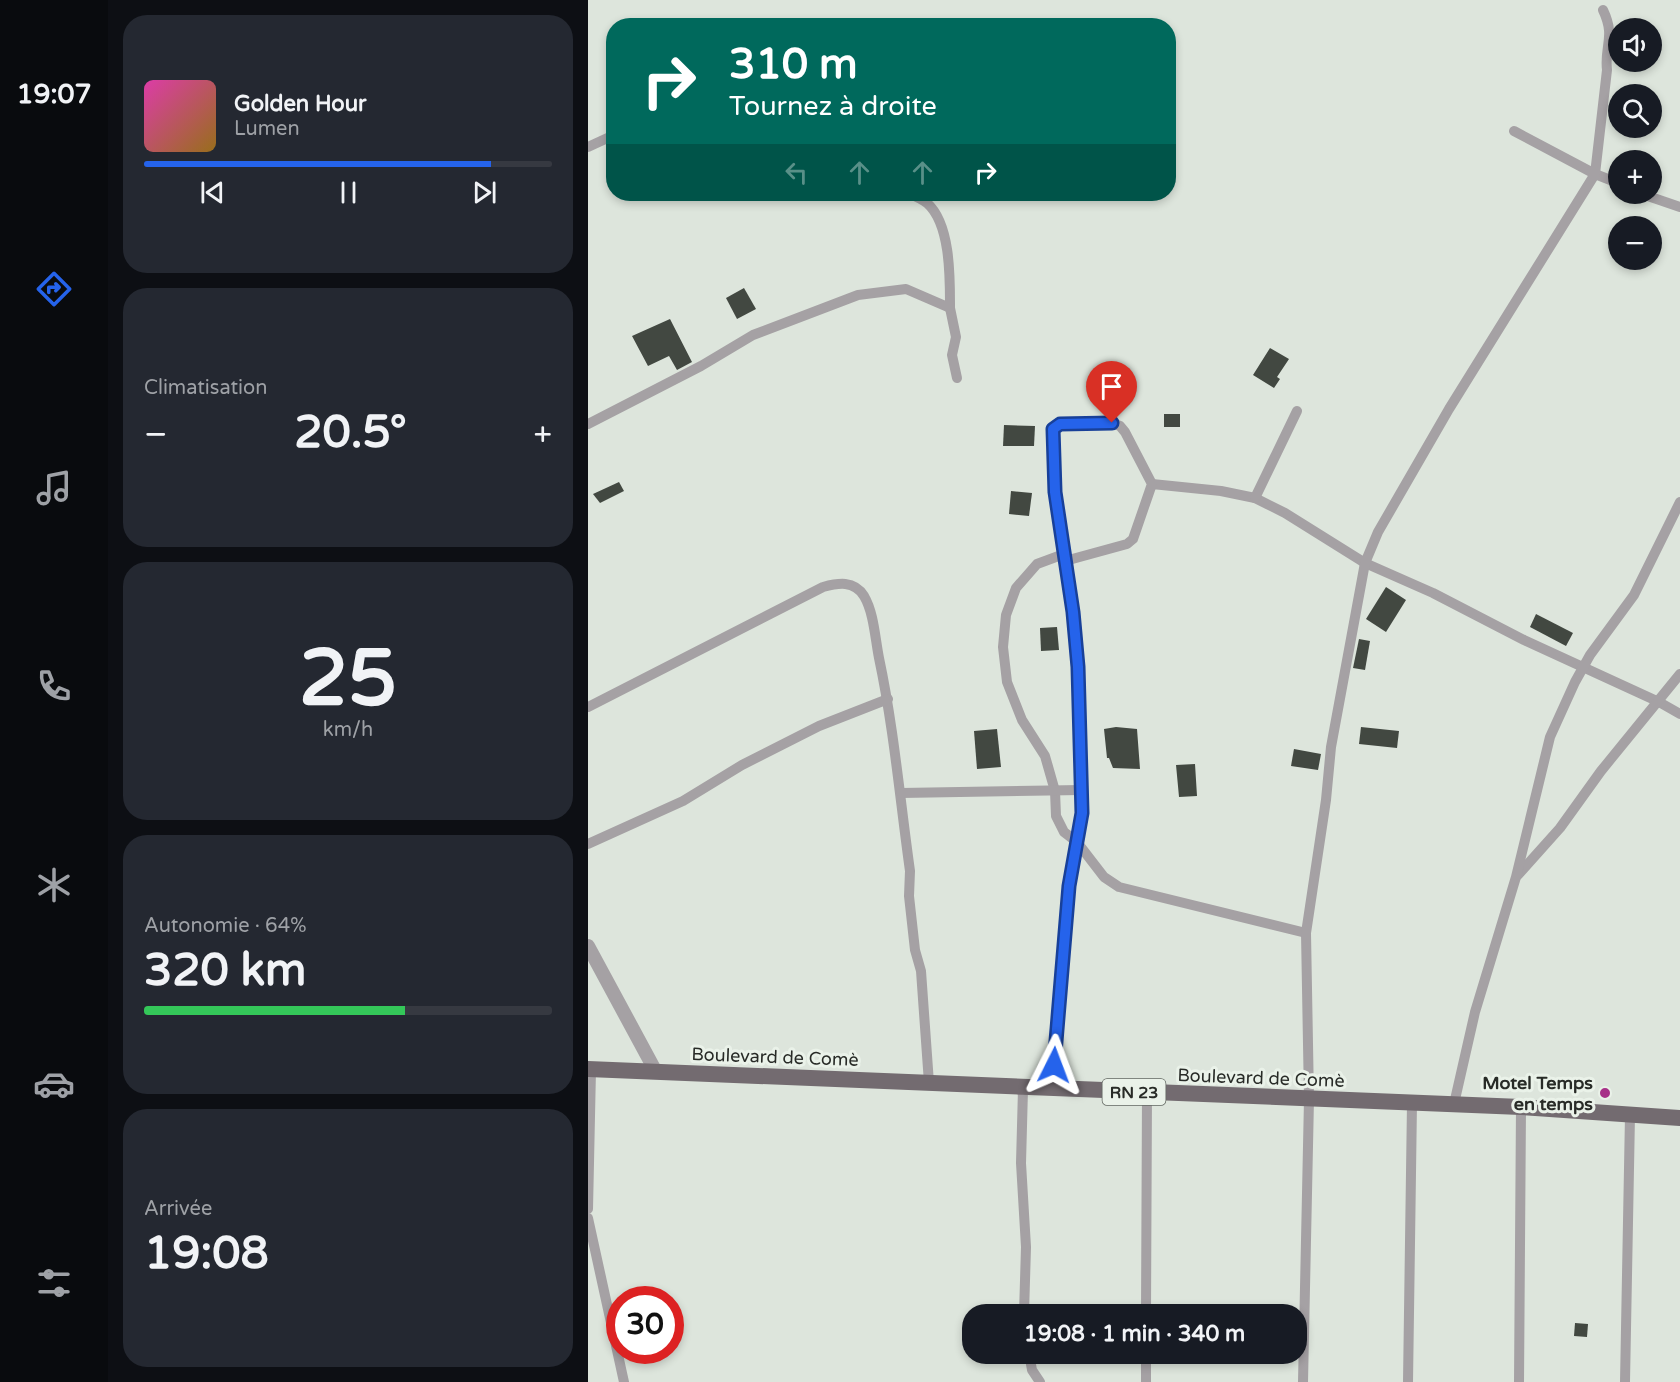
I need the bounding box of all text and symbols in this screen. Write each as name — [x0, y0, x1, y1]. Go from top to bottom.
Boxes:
map controls — [1608, 18, 1662, 270]
button: sound — [1608, 18, 1662, 72]
text: 310 m — [729, 39, 858, 90]
icon: right — [630, 42, 708, 120]
text: 19:07 — [17, 78, 91, 111]
button: search — [1608, 84, 1662, 138]
text: Tournez à droite — [729, 90, 937, 123]
text: Golden Hour — [234, 91, 366, 117]
text: Lumen — [234, 117, 300, 141]
button: + — [1608, 150, 1662, 204]
icon: left — [780, 156, 813, 189]
icon: ahead — [843, 156, 876, 189]
icon: ahead — [906, 156, 939, 189]
icon: right — [969, 156, 1002, 189]
icon: previous — [196, 176, 229, 209]
icon: pause — [332, 176, 365, 209]
icon: next — [468, 176, 501, 209]
button: − — [1608, 216, 1662, 270]
icon: directions — [33, 268, 75, 310]
pin — [1086, 361, 1137, 423]
icon: arrive — [1095, 370, 1128, 403]
text: Climatisation — [144, 376, 267, 400]
text: 20.5° — [294, 406, 407, 460]
text: − — [144, 415, 168, 454]
text: + — [533, 415, 552, 454]
icon: music — [33, 467, 75, 509]
text: 25 — [299, 632, 397, 726]
icon: phone — [33, 665, 75, 707]
text: km/h — [323, 718, 373, 742]
icon: climate — [33, 864, 75, 906]
text: Autonomie · 64% — [144, 914, 306, 938]
text: 320 km — [144, 944, 306, 998]
position arrow — [1022, 1033, 1086, 1097]
street label: Boulevard de Comè — [691, 1043, 859, 1071]
icon: car — [33, 1063, 75, 1105]
street label: Boulevard de Comè — [1177, 1064, 1345, 1092]
place label: Motel Temps en temps — [1482, 1072, 1593, 1115]
road number: RN 23 — [1102, 1079, 1166, 1105]
marker: Motel Temps en temps — [1598, 1086, 1612, 1100]
text: Arrivée — [144, 1197, 212, 1221]
text: 19:08 — [144, 1227, 269, 1281]
icon: filters — [33, 1262, 75, 1304]
speed limit sign: 30 — [606, 1286, 684, 1364]
text: 19:08 · 1 min · 340 m — [1024, 1321, 1245, 1347]

